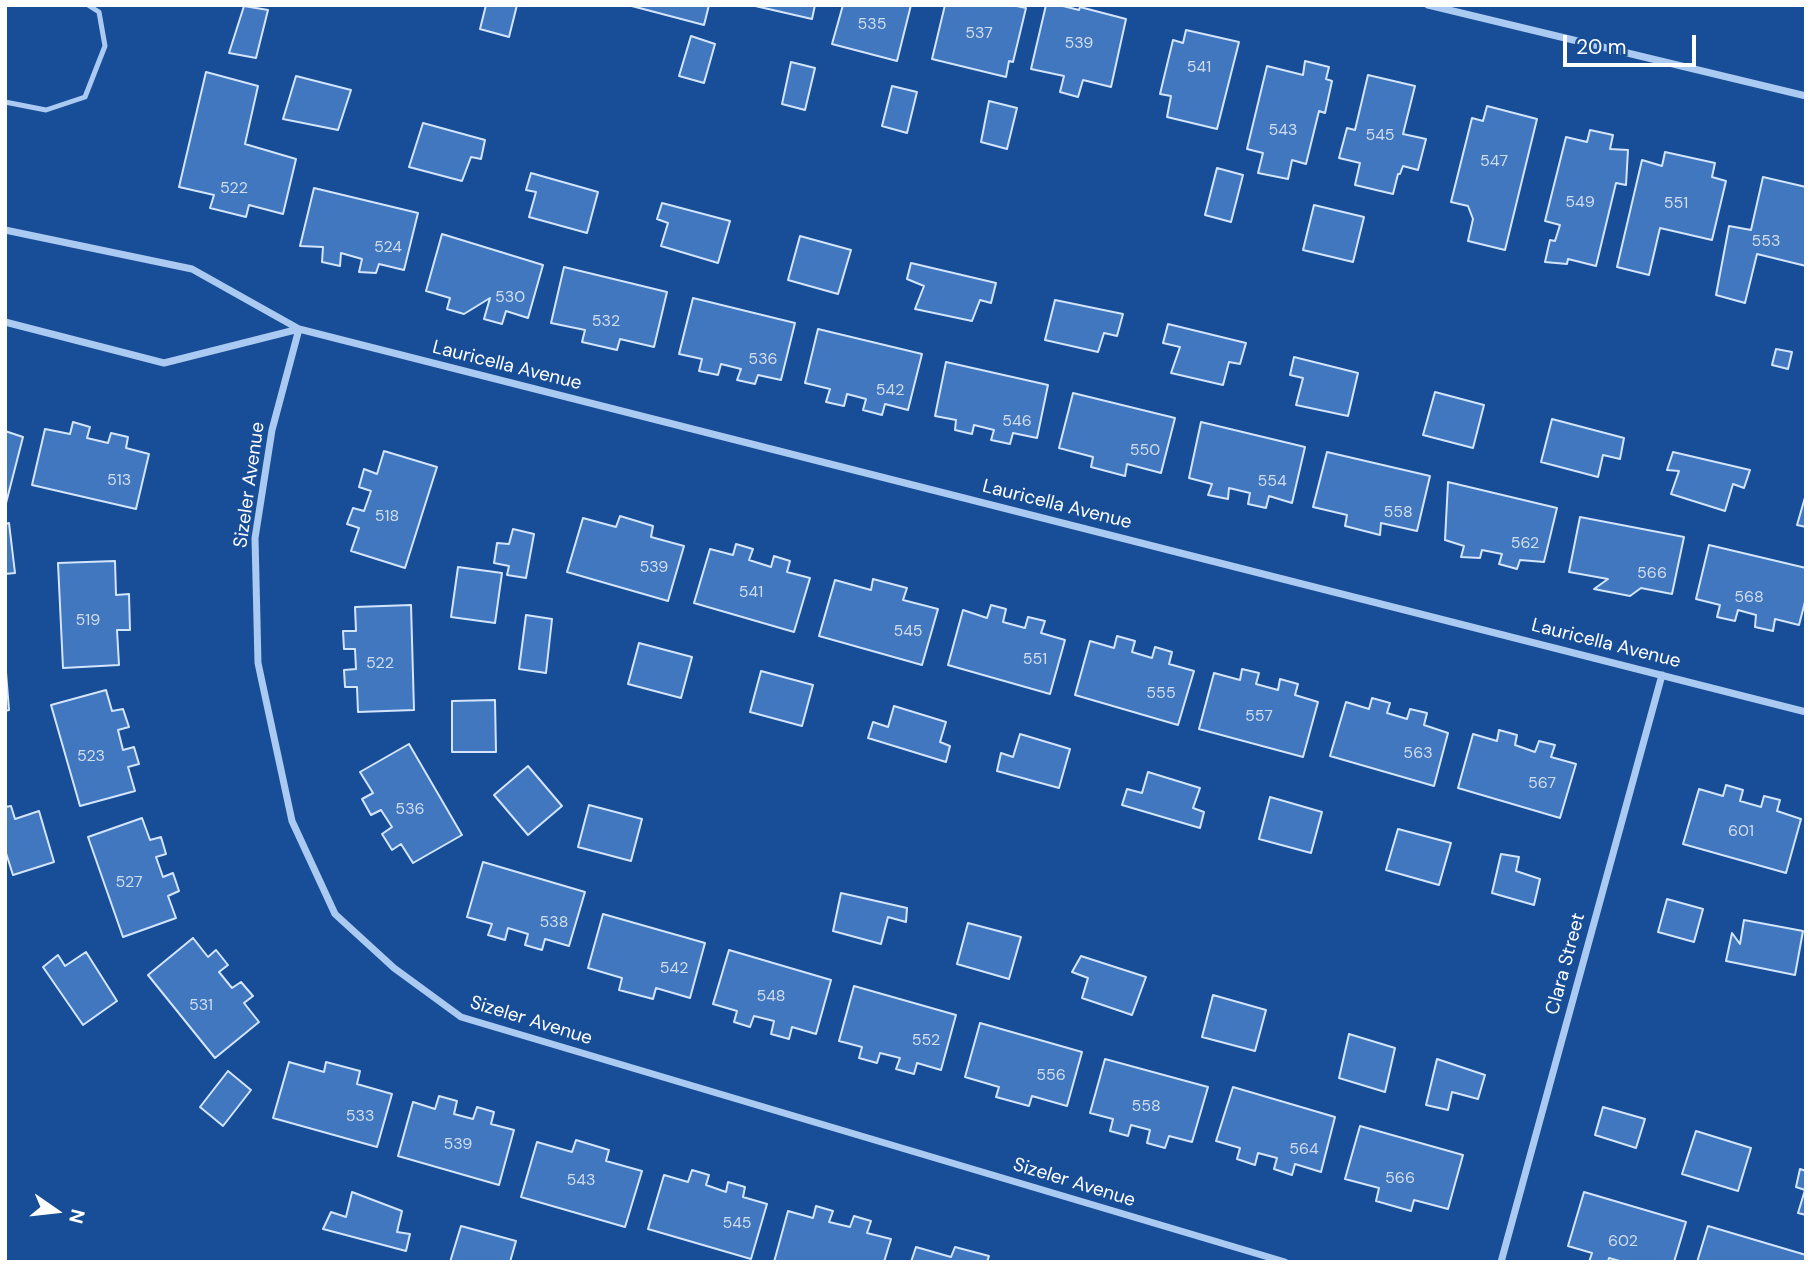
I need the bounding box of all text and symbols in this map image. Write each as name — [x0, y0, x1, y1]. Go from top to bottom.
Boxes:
house number: 535 — [858, 15, 886, 35]
scale bar — [1566, 21, 1699, 65]
house number: 537 — [965, 24, 993, 44]
text: 20 m — [1576, 33, 1627, 61]
house number: 539 — [1065, 34, 1093, 54]
house number: 541 — [1187, 58, 1211, 78]
house number: 543 — [1269, 121, 1297, 141]
house number: 545 — [1365, 126, 1395, 146]
house number: 547 — [1480, 152, 1508, 172]
house number: 522 — [220, 179, 248, 199]
house number: 549 — [1565, 193, 1595, 213]
house number: 551 — [1664, 194, 1688, 214]
house number: 553 — [1752, 232, 1780, 252]
house number: 524 — [374, 238, 402, 258]
house number: 530 — [495, 288, 525, 308]
house number: 532 — [592, 312, 620, 332]
street label: Lauricella Avenue — [430, 336, 584, 396]
house number: 536 — [748, 350, 778, 370]
house number: 542 — [876, 381, 904, 401]
house number: 546 — [1002, 412, 1032, 432]
street label: Sizeler Avenue — [230, 421, 270, 549]
house number: 550 — [1130, 441, 1160, 461]
house number: 513 — [107, 471, 131, 491]
house number: 554 — [1257, 472, 1287, 492]
street label: Lauricella Avenue — [980, 475, 1134, 535]
house number: 558 — [1383, 503, 1413, 523]
house number: 518 — [375, 507, 399, 527]
house number: 562 — [1511, 534, 1539, 554]
house number: 539 — [640, 558, 668, 578]
house number: 566 — [1637, 564, 1667, 584]
house number: 541 — [739, 583, 763, 603]
house number: 568 — [1734, 588, 1764, 608]
house number: 519 — [76, 611, 100, 631]
street label: Lauricella Avenue — [1529, 614, 1683, 674]
house number: 545 — [893, 622, 923, 642]
house number: 551 — [1023, 650, 1047, 670]
house number: 522 — [366, 654, 394, 674]
house number: 555 — [1146, 684, 1176, 704]
house number: 557 — [1245, 707, 1273, 727]
house number: 563 — [1403, 744, 1433, 764]
house number: 523 — [77, 747, 105, 767]
house number: 567 — [1528, 774, 1556, 794]
house number: 536 — [395, 800, 425, 820]
house number: 601 — [1728, 822, 1754, 842]
house number: 527 — [116, 873, 142, 893]
street label: Clara Street — [1541, 911, 1591, 1017]
house number: 538 — [540, 913, 568, 933]
house number: 542 — [660, 959, 688, 979]
house number: 548 — [756, 987, 786, 1007]
street label: Sizeler Avenue — [467, 992, 595, 1050]
house number: 531 — [189, 996, 213, 1016]
house number: 552 — [912, 1031, 940, 1051]
house number: 556 — [1036, 1066, 1066, 1086]
house number: 558 — [1131, 1097, 1161, 1117]
house number: 533 — [346, 1107, 374, 1127]
house number: 539 — [444, 1135, 472, 1155]
house number: 564 — [1289, 1140, 1319, 1160]
street label: Sizeler Avenue — [1010, 1154, 1138, 1212]
house number: 566 — [1385, 1169, 1415, 1189]
house number: 543 — [567, 1171, 595, 1191]
north arrow — [21, 1176, 91, 1246]
text: N — [63, 1206, 91, 1226]
house number: 545 — [722, 1214, 752, 1234]
house number: 602 — [1608, 1232, 1638, 1252]

